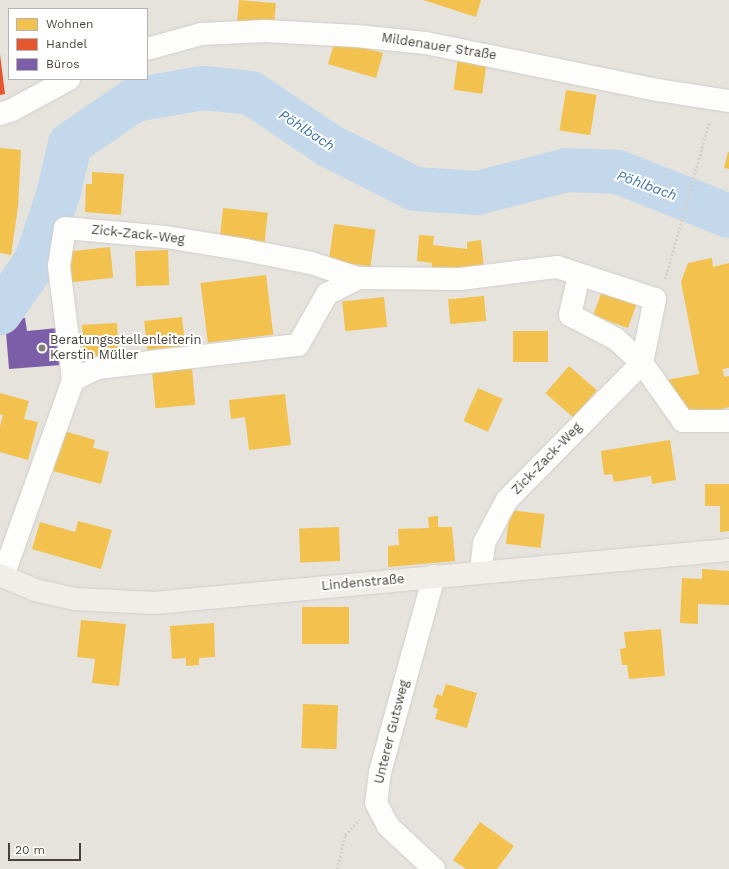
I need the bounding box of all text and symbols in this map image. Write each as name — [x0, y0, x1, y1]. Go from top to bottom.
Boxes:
legend — [8, 8, 148, 80]
text: Wohnen — [46, 17, 94, 31]
street label: Mildenauer Straße — [380, 30, 498, 64]
text: Handel — [46, 37, 87, 51]
text: Büros — [46, 57, 79, 71]
water label: Pöhlbach — [276, 106, 338, 154]
water label: Pöhlbach — [615, 166, 679, 204]
street label: Zick-Zack-Weg — [91, 222, 185, 248]
place label: Beratungsstellenleiterin Kerstin Müller — [50, 333, 201, 364]
marker: Beratungsstellenleiterin Kerstin Müller — [37, 343, 47, 353]
street label: Zick-Zack-Weg — [509, 420, 585, 498]
street label: Lindenstraße — [321, 572, 405, 594]
street label: Unterer Gutsweg — [372, 678, 412, 786]
scale bar — [10, 835, 83, 861]
text: 20 m — [15, 843, 45, 857]

